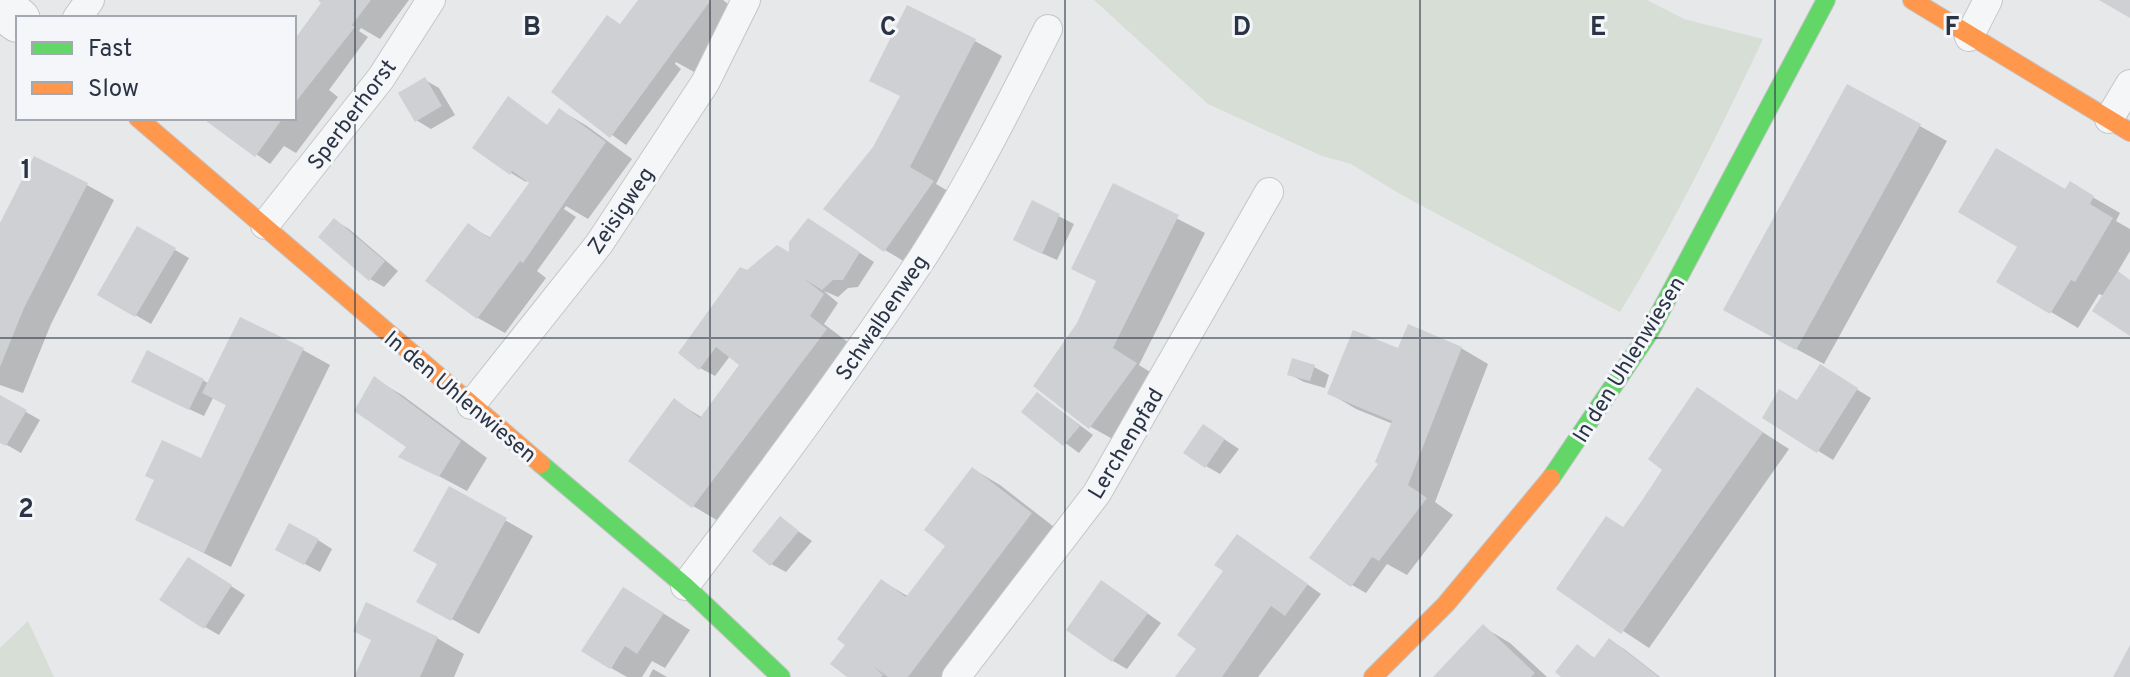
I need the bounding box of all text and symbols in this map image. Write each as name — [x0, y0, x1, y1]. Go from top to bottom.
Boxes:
text: B — [523, 12, 541, 45]
text: C — [880, 12, 896, 45]
text: D — [1233, 12, 1251, 45]
text: E — [1590, 12, 1606, 45]
text: F — [1945, 12, 1960, 45]
legend — [16, 16, 296, 120]
text: Fast — [88, 35, 132, 65]
street label: Sperberhorst — [303, 55, 403, 176]
text: Slow — [88, 75, 139, 105]
text: 1 — [21, 155, 31, 188]
street label: Zeisigweg — [583, 163, 661, 260]
street label: Schwalbenweg — [831, 250, 935, 386]
street label: In den Uhlenwiesen — [1568, 272, 1692, 448]
street label: In den Uhlenwiesen — [378, 326, 541, 470]
street label: Lerchenpfad — [1083, 384, 1171, 505]
text: 2 — [18, 494, 34, 527]

